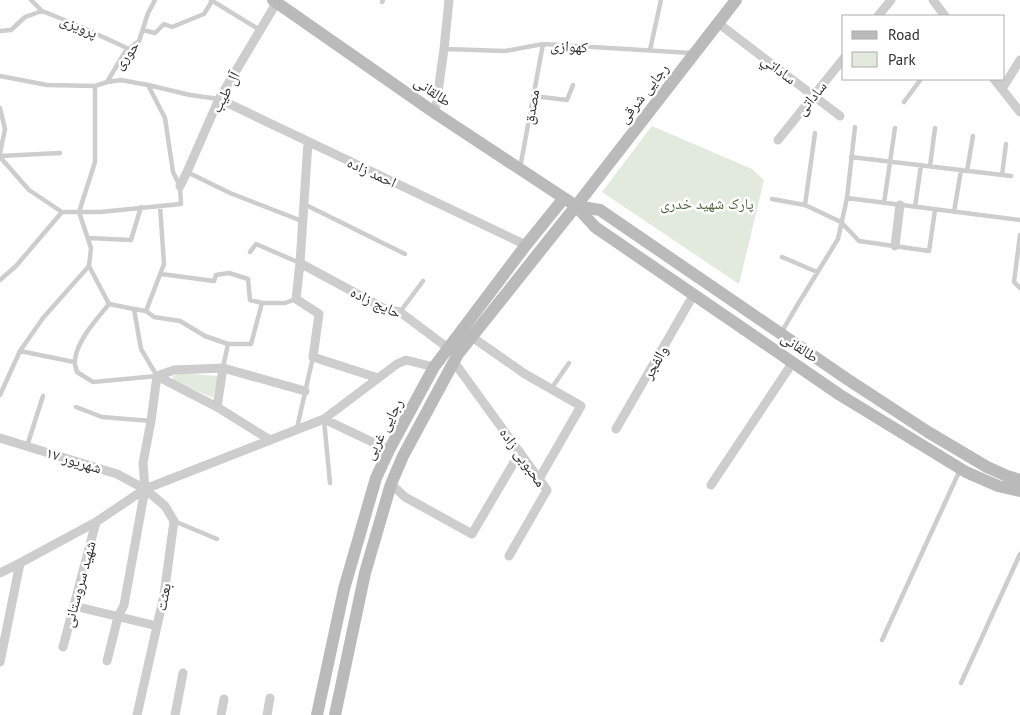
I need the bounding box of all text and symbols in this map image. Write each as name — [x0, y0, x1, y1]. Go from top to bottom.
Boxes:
street label: پرویزی — [57, 10, 101, 43]
legend — [842, 15, 1005, 80]
text: Road — [888, 25, 920, 44]
street label: حوری — [109, 36, 144, 74]
street label: کهوازی — [550, 36, 588, 57]
street label: ساداتي — [756, 50, 800, 91]
text: Park — [888, 50, 916, 69]
street label: رجایی شرقی — [614, 59, 673, 127]
street label: آل طیب — [206, 67, 245, 116]
street label: طالقانی — [410, 71, 455, 111]
street label: ساداتی — [791, 77, 831, 120]
street label: مصدق — [519, 88, 544, 126]
street label: احمد زاده — [344, 152, 400, 192]
park label: پارک شهید خدری — [660, 194, 754, 214]
street label: حایج زاده — [347, 282, 405, 323]
street label: طالقانی — [777, 328, 822, 367]
street label: والفجر — [637, 342, 672, 383]
street label: رجایی غربی — [359, 395, 408, 463]
street label: محبوبی زاده — [495, 424, 550, 491]
street label: ۱۷ شهریور — [44, 443, 104, 477]
street label: شهید سروستانی — [58, 539, 101, 629]
street label: بعثت — [151, 581, 175, 613]

